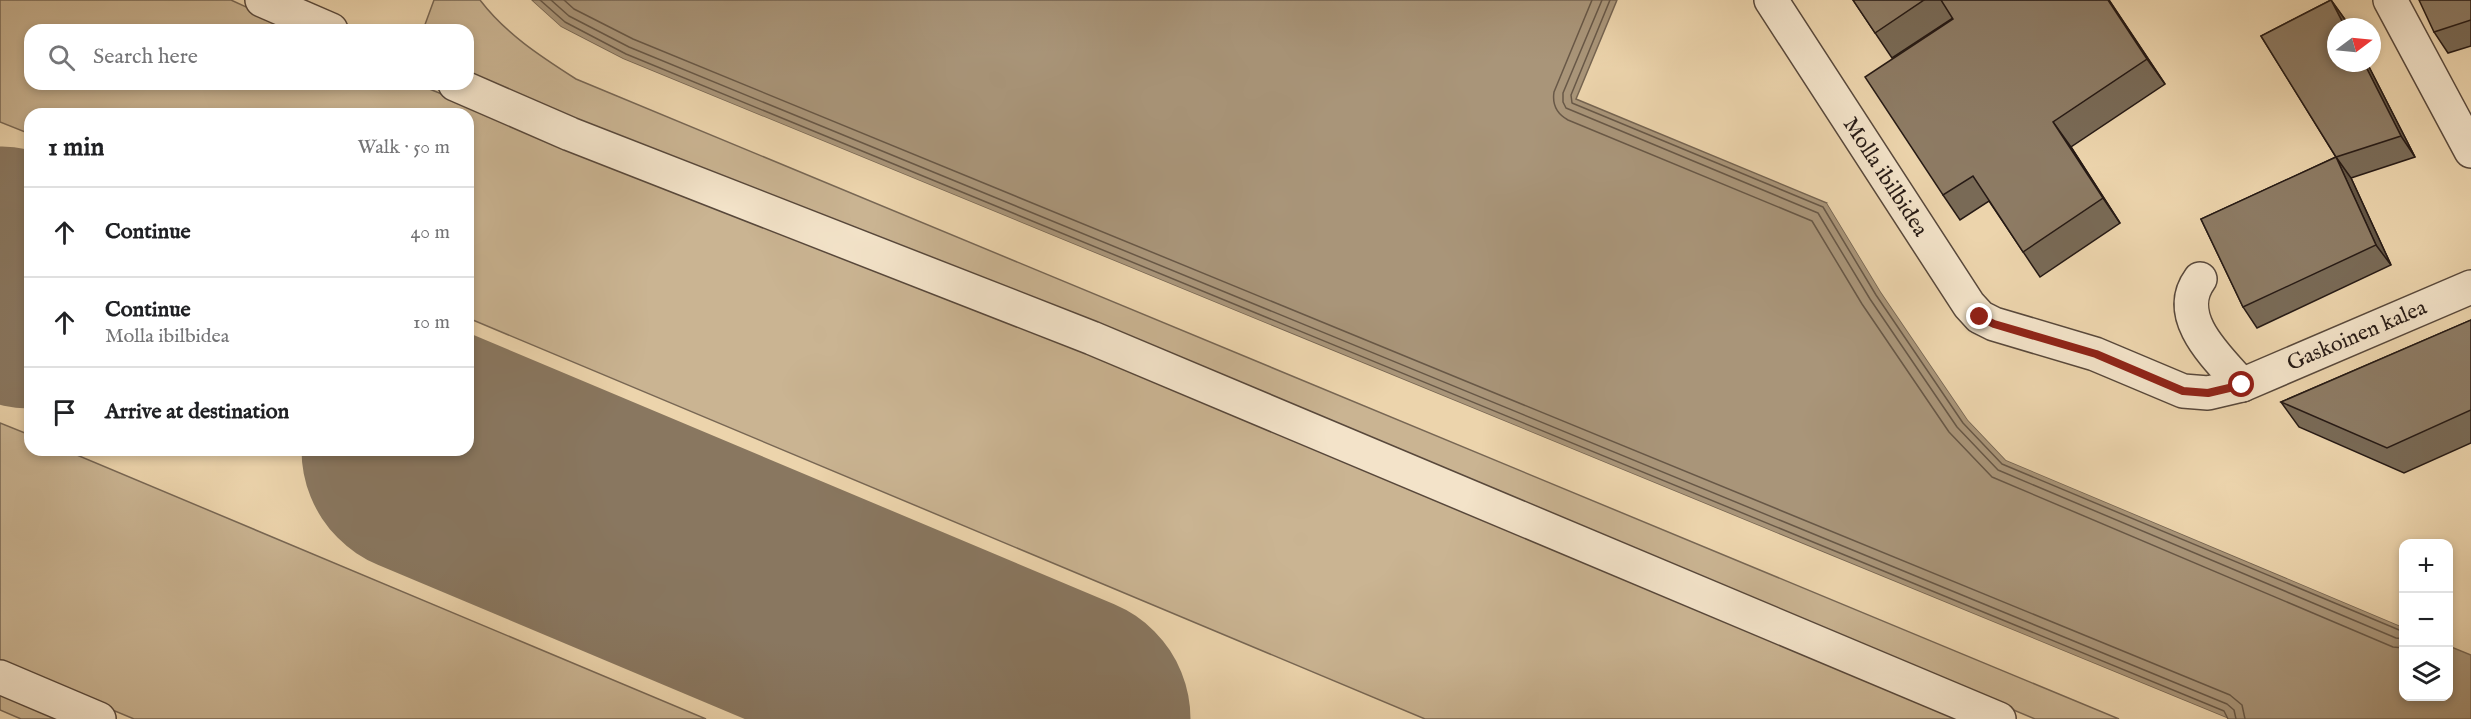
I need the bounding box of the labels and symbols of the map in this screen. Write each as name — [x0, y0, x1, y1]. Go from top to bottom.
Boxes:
north arrow — [2327, 18, 2381, 72]
street label: Molla ibilbidea — [1836, 112, 1934, 242]
street label: Gaskoinen kalea — [2283, 294, 2432, 378]
route end — [1966, 303, 1992, 329]
route start — [2228, 371, 2254, 397]

